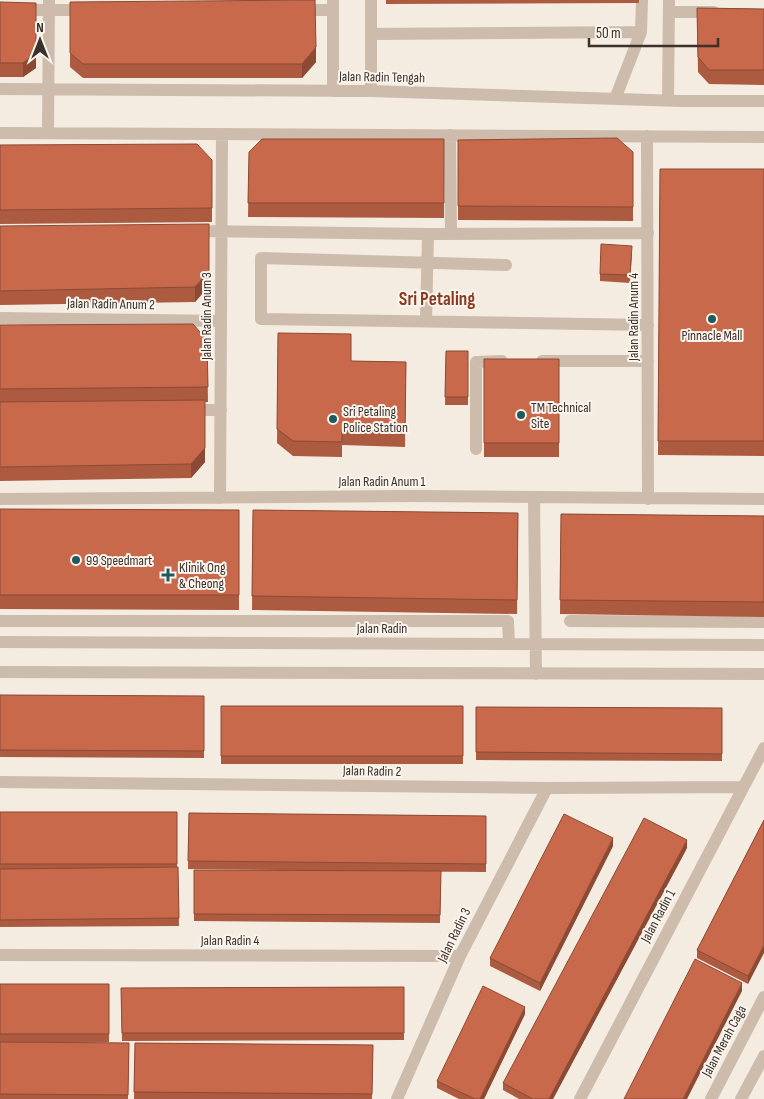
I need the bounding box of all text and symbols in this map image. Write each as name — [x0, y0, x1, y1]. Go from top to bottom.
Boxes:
north arrow — [15, 15, 65, 65]
scale bar — [589, 15, 718, 47]
text: N — [36, 19, 44, 36]
text: 50 m — [596, 24, 621, 43]
street label: Jalan Radin Tengah — [338, 68, 425, 86]
street label: Jalan Radin Anum 3 — [198, 272, 215, 361]
street label: Jalan Radin Anum 4 — [625, 273, 642, 362]
district label: Sri Petaling — [399, 288, 475, 311]
street label: Jalan Radin Anum 2 — [66, 295, 155, 313]
marker: Pinnacle Mall — [706, 313, 718, 325]
place label: Pinnacle Mall — [682, 327, 742, 344]
place label: TM Technical Site — [531, 399, 591, 432]
place label: Sri Petaling Police Station — [343, 403, 408, 436]
marker: TM Technical Site — [515, 409, 527, 421]
marker: Sri Petaling Police Station — [327, 413, 339, 425]
street label: Jalan Radin Anum 1 — [337, 473, 426, 490]
place label: 99 Speedmart — [86, 552, 152, 569]
marker: 99 Speedmart — [70, 554, 82, 566]
place label: Klinik Ong & Cheong — [179, 559, 226, 592]
marker: Klinik Ong & Cheong — [161, 568, 175, 582]
street label: Jalan Radin — [356, 620, 407, 637]
street label: Jalan Radin 2 — [342, 762, 402, 780]
street label: Jalan Radin 1 — [636, 886, 679, 946]
street label: Jalan Radin 3 — [433, 905, 475, 966]
street label: Jalan Radin 4 — [200, 932, 259, 949]
street label: Jalan Merah Caga — [698, 1002, 750, 1081]

